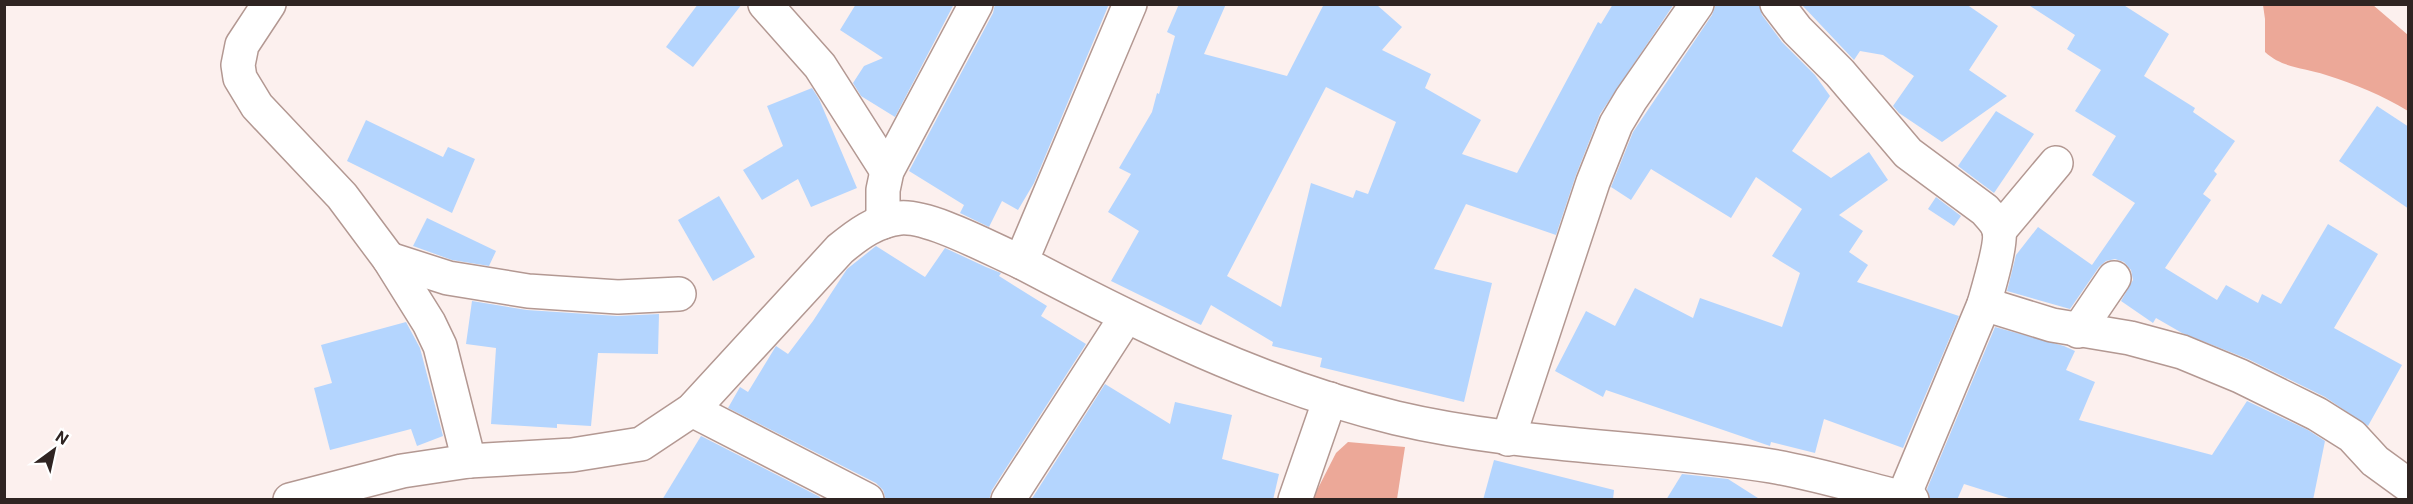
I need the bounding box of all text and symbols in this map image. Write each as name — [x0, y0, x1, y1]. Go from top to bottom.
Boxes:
north arrow — [24, 420, 84, 480]
text: N — [52, 427, 72, 449]

